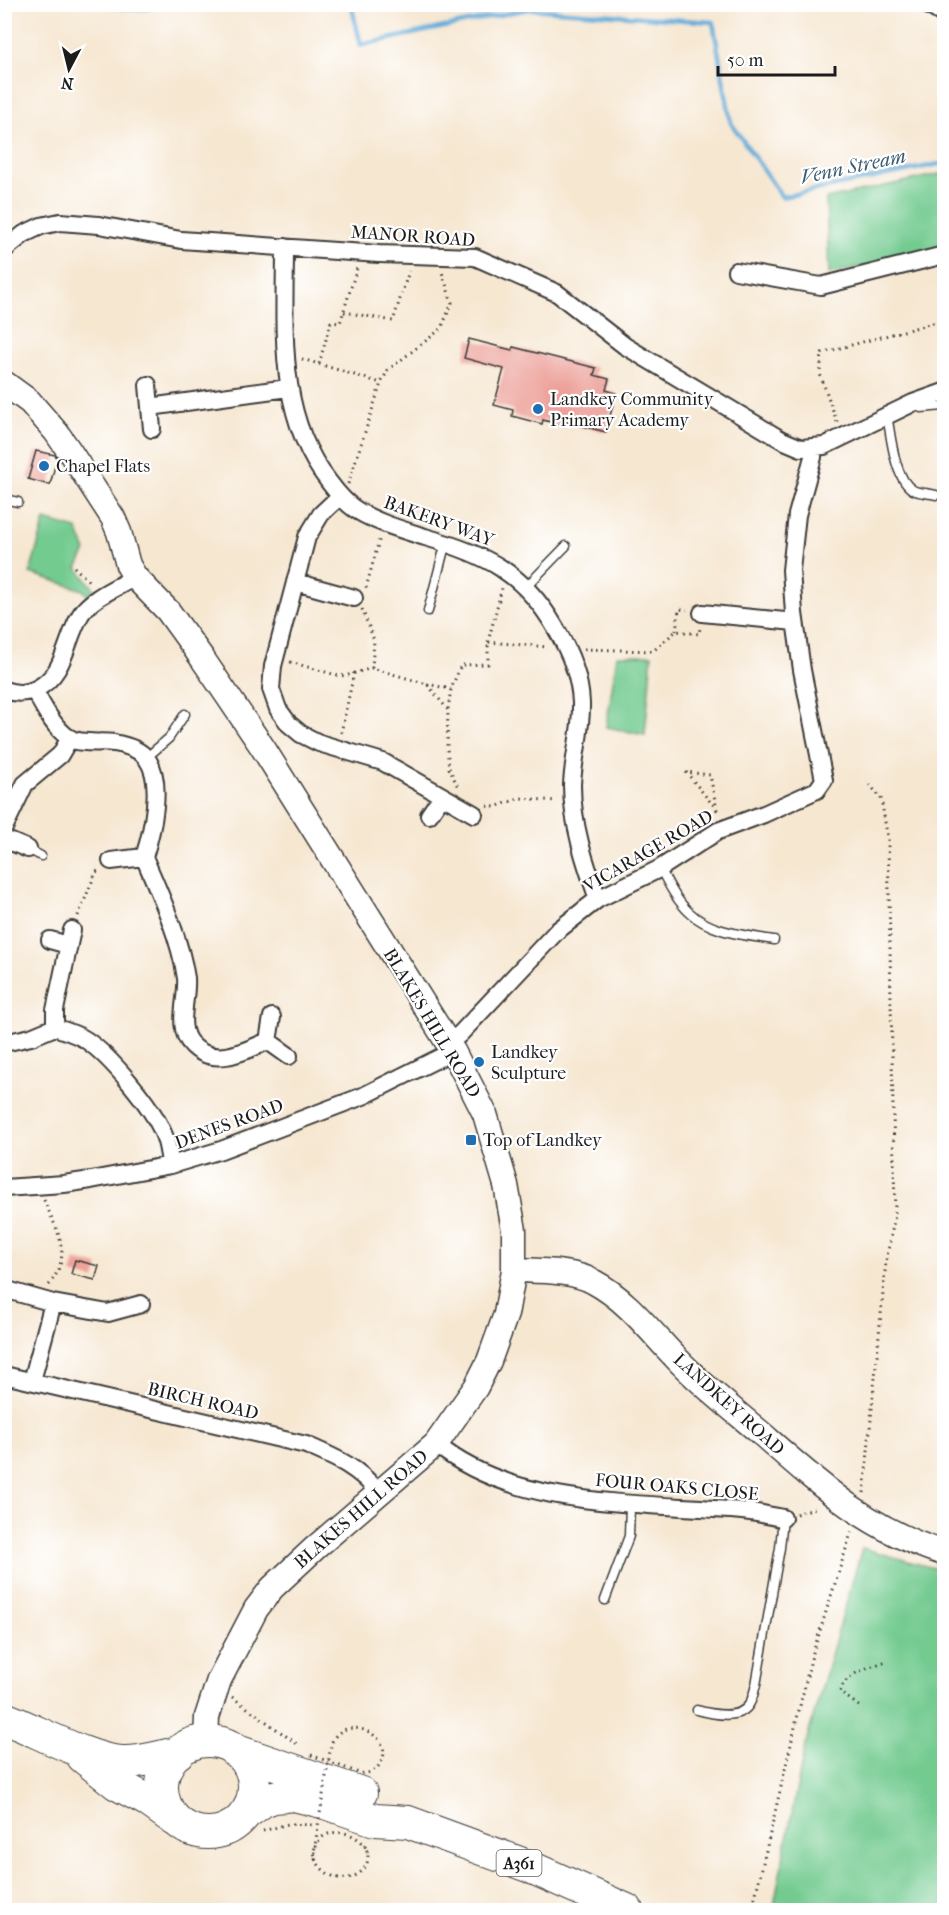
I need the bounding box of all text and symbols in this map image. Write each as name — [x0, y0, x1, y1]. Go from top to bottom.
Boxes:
north arrow — [39, 39, 99, 99]
scale bar — [718, 39, 835, 77]
text: 50 m — [727, 50, 764, 71]
text: N — [59, 73, 74, 94]
water label: Venn Stream — [798, 144, 908, 189]
street label: MANOR ROAD — [350, 222, 476, 251]
place label: Landkey Community Primary Academy — [550, 389, 715, 431]
marker: Landkey Community Primary Academy — [531, 402, 545, 416]
place label: Chapel Flats — [56, 456, 151, 477]
marker: Chapel Flats — [37, 459, 51, 473]
street label: BAKERY WAY — [381, 492, 497, 551]
street label: VICARAGE ROAD — [579, 806, 717, 898]
street label: BLAKES HILL ROAD — [379, 945, 484, 1102]
place label: Landkey Sculpture — [491, 1042, 566, 1084]
marker: Landkey Sculpture — [472, 1055, 486, 1069]
street label: DENES ROAD — [172, 1095, 286, 1154]
place label: Top of Landkey — [483, 1130, 603, 1151]
marker: Top of Landkey — [464, 1133, 478, 1147]
street label: LANDKEY ROAD — [669, 1349, 788, 1460]
street label: BIRCH ROAD — [145, 1379, 260, 1424]
street label: BLAKES HILL ROAD — [290, 1446, 432, 1573]
street label: FOUR OAKS CLOSE — [594, 1470, 760, 1505]
road number: A361 — [496, 1850, 542, 1876]

